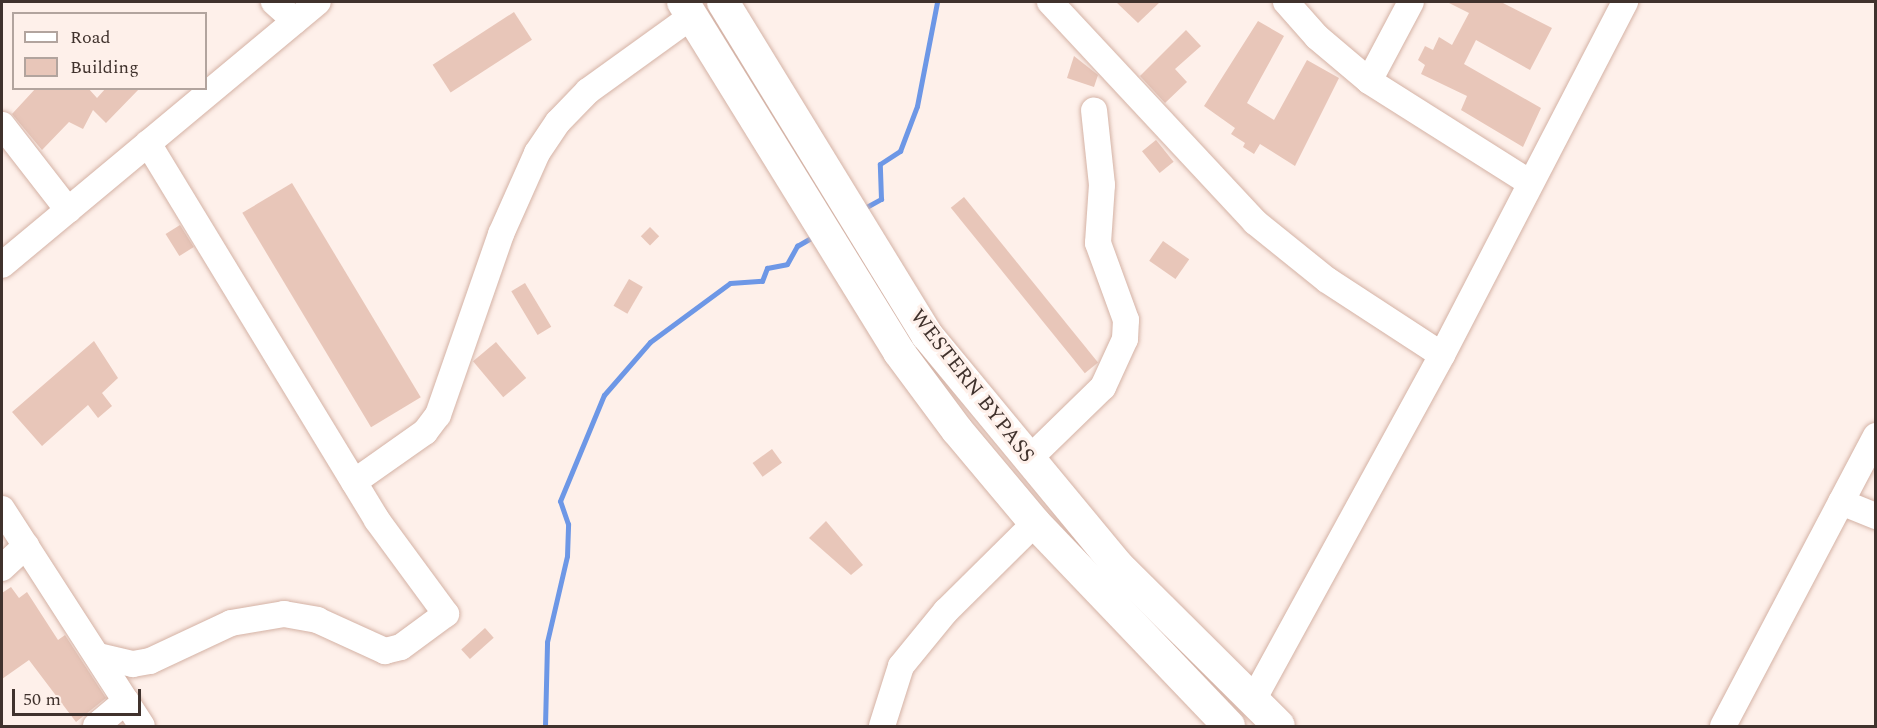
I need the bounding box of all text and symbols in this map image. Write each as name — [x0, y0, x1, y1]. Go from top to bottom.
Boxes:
legend — [12, 12, 207, 90]
text: Road — [70, 24, 111, 51]
text: Building — [70, 54, 139, 81]
street label: WESTERN BYPASS — [904, 304, 1040, 468]
scale bar — [15, 677, 144, 715]
text: 50 m — [23, 686, 61, 713]

